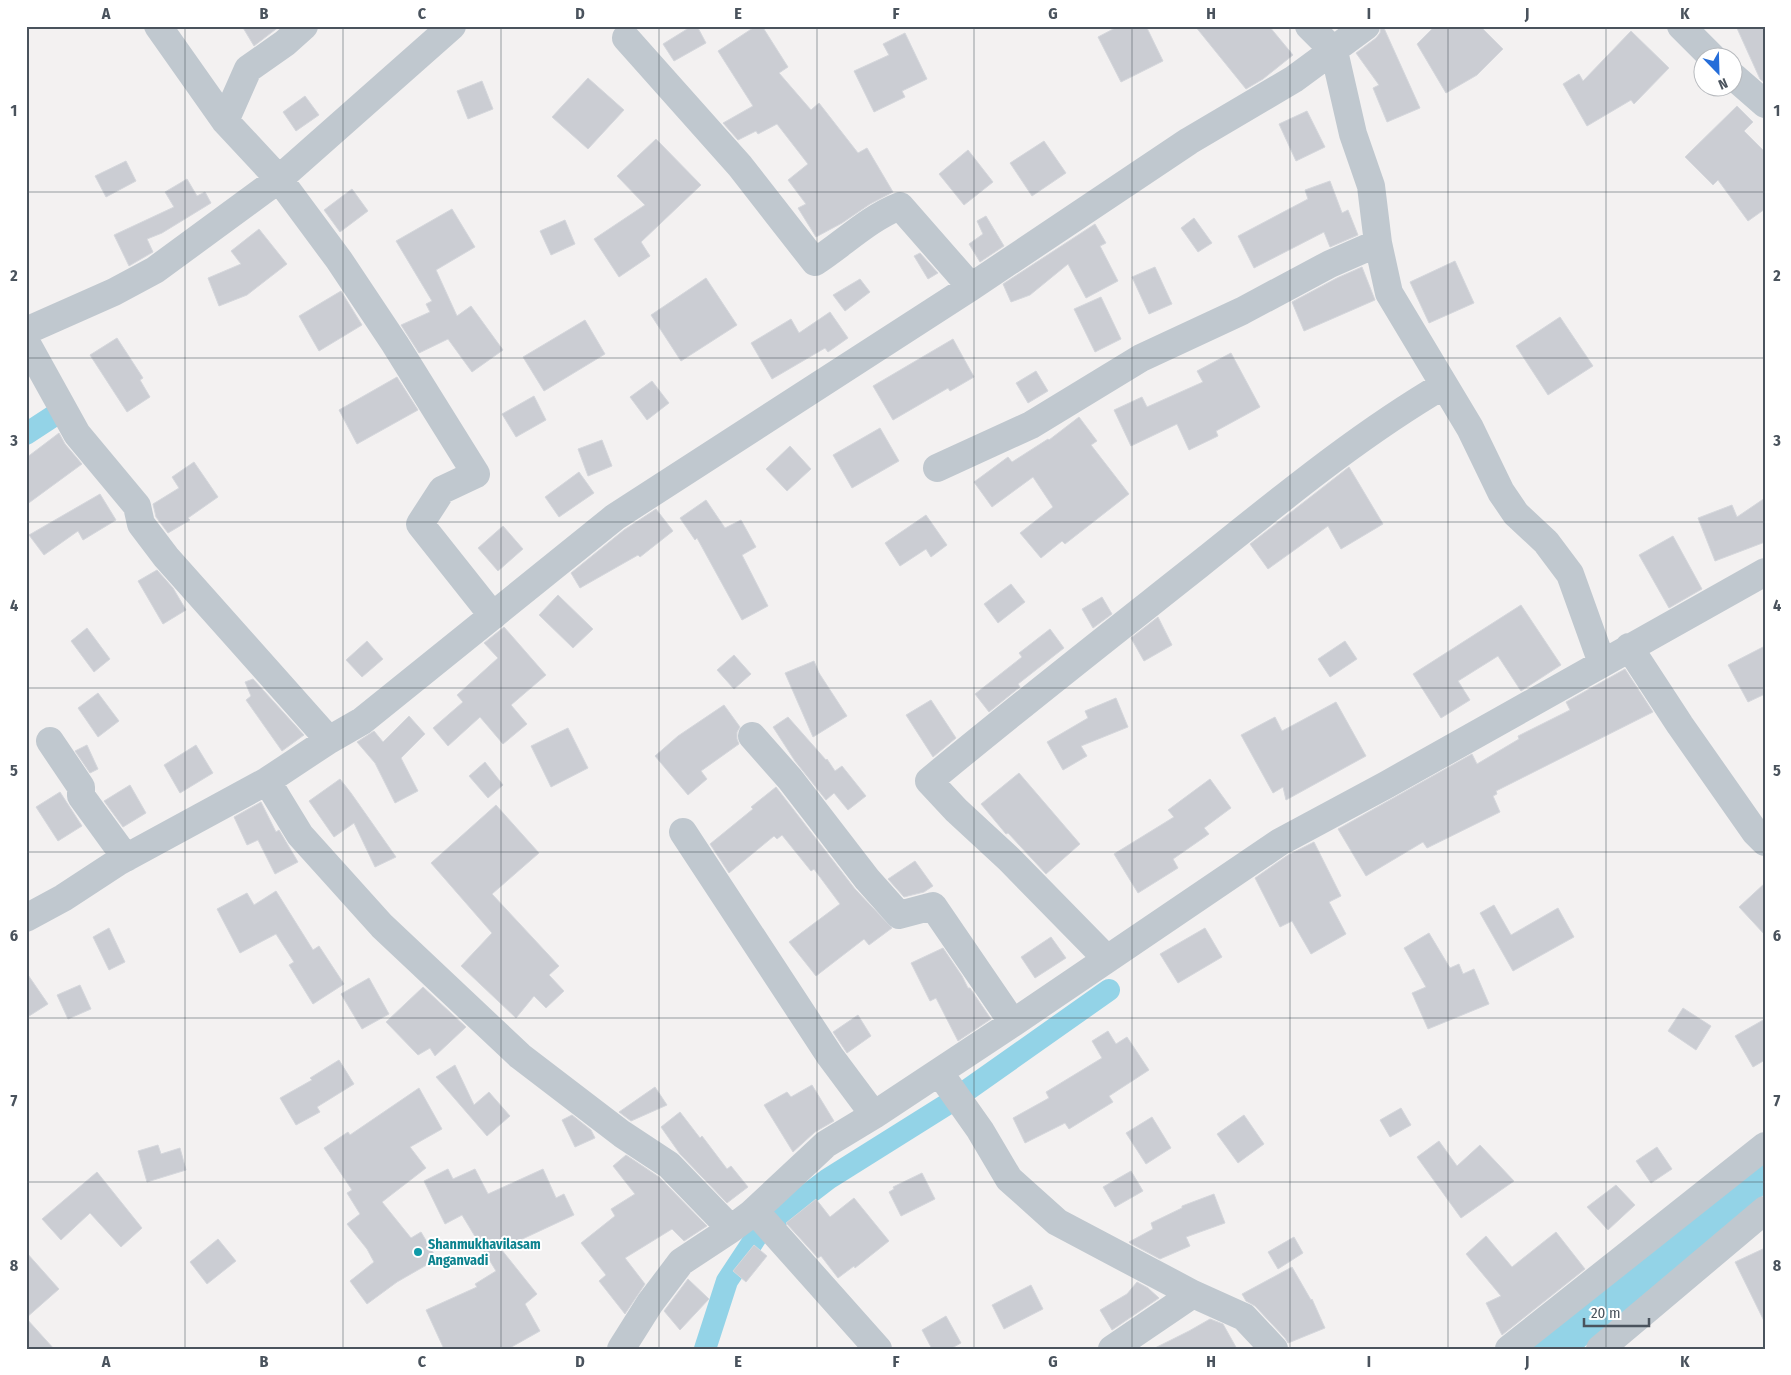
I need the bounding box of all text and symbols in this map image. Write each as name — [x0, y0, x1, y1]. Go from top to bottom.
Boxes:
text: A — [101, 4, 111, 23]
text: B — [260, 4, 269, 23]
text: C — [418, 4, 427, 23]
text: D — [575, 4, 585, 23]
text: E — [734, 4, 742, 23]
text: F — [892, 4, 900, 23]
text: G — [1048, 4, 1058, 23]
text: H — [1206, 4, 1216, 23]
text: I — [1367, 4, 1371, 23]
text: J — [1524, 4, 1529, 23]
text: K — [1680, 4, 1690, 23]
north arrow — [1694, 48, 1744, 98]
text: N — [1716, 74, 1730, 93]
text: 1 — [11, 101, 17, 120]
text: 1 — [1774, 101, 1780, 120]
text: 2 — [9, 266, 18, 285]
text: 2 — [1772, 266, 1781, 285]
text: 3 — [9, 431, 18, 450]
text: 3 — [1772, 431, 1781, 450]
text: 4 — [10, 596, 18, 615]
text: 4 — [1773, 596, 1781, 615]
text: 5 — [10, 761, 18, 780]
text: 5 — [1773, 761, 1781, 780]
text: 6 — [10, 926, 18, 945]
text: 6 — [1773, 926, 1781, 945]
text: 7 — [11, 1091, 18, 1110]
text: 7 — [1774, 1091, 1781, 1110]
place label: Shanmukhavilasam Anganvadi — [427, 1236, 541, 1269]
marker: Shanmukhavilasam Anganvadi — [412, 1246, 424, 1258]
text: 8 — [10, 1256, 19, 1275]
text: 8 — [1773, 1256, 1782, 1275]
scale bar — [1584, 1295, 1648, 1327]
text: 20 m — [1591, 1304, 1621, 1322]
text: A — [101, 1352, 111, 1371]
text: B — [260, 1352, 269, 1371]
text: C — [418, 1352, 427, 1371]
text: D — [575, 1352, 585, 1371]
text: E — [734, 1352, 742, 1371]
text: F — [892, 1352, 900, 1371]
text: G — [1048, 1352, 1058, 1371]
text: H — [1206, 1352, 1216, 1371]
text: I — [1367, 1352, 1371, 1371]
text: J — [1524, 1352, 1529, 1371]
text: K — [1680, 1352, 1690, 1371]

